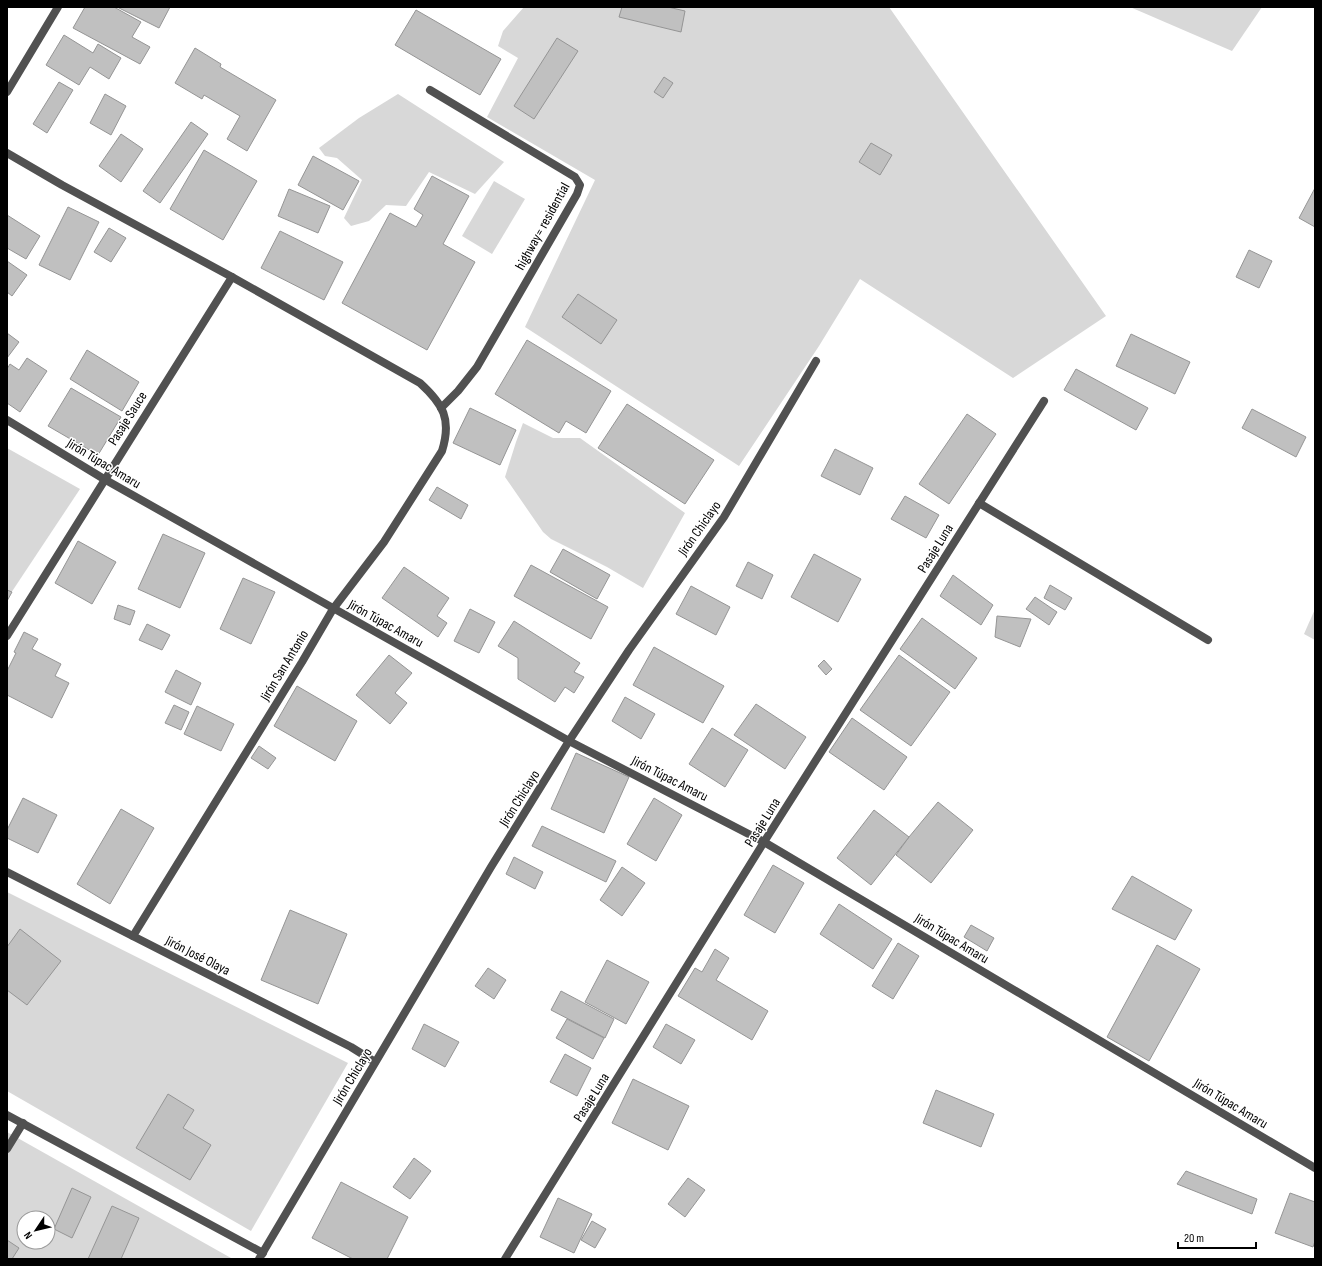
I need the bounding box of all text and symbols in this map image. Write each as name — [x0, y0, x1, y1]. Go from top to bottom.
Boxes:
street label: highway= residential — [511, 180, 573, 273]
street label: Pasaje Sauce — [104, 388, 151, 448]
street label: Jirón Túpac Amaru — [63, 434, 144, 492]
street label: Jirón Chiclayo — [674, 497, 725, 560]
street label: Pasaje Luna — [914, 521, 957, 576]
street label: Jirón Túpac Amaru — [344, 595, 426, 651]
street label: Jirón San Antonio — [256, 627, 312, 705]
street label: Jirón Túpac Amaru — [628, 752, 711, 805]
street label: Jirón Chiclayo — [495, 767, 543, 830]
street label: Pasaje Luna — [741, 795, 784, 850]
street label: Jirón Túpac Amaru — [911, 909, 992, 967]
street label: Jirón José Olaya — [162, 931, 233, 979]
street label: Jirón Chiclayo — [328, 1045, 376, 1109]
street label: Pasaje Luna — [570, 1070, 613, 1125]
street label: Jirón Túpac Amaru — [1190, 1074, 1271, 1132]
north arrow — [16, 1210, 56, 1250]
scale bar — [1178, 1224, 1256, 1250]
text: N — [21, 1229, 35, 1242]
text: 20 m — [1184, 1231, 1204, 1246]

